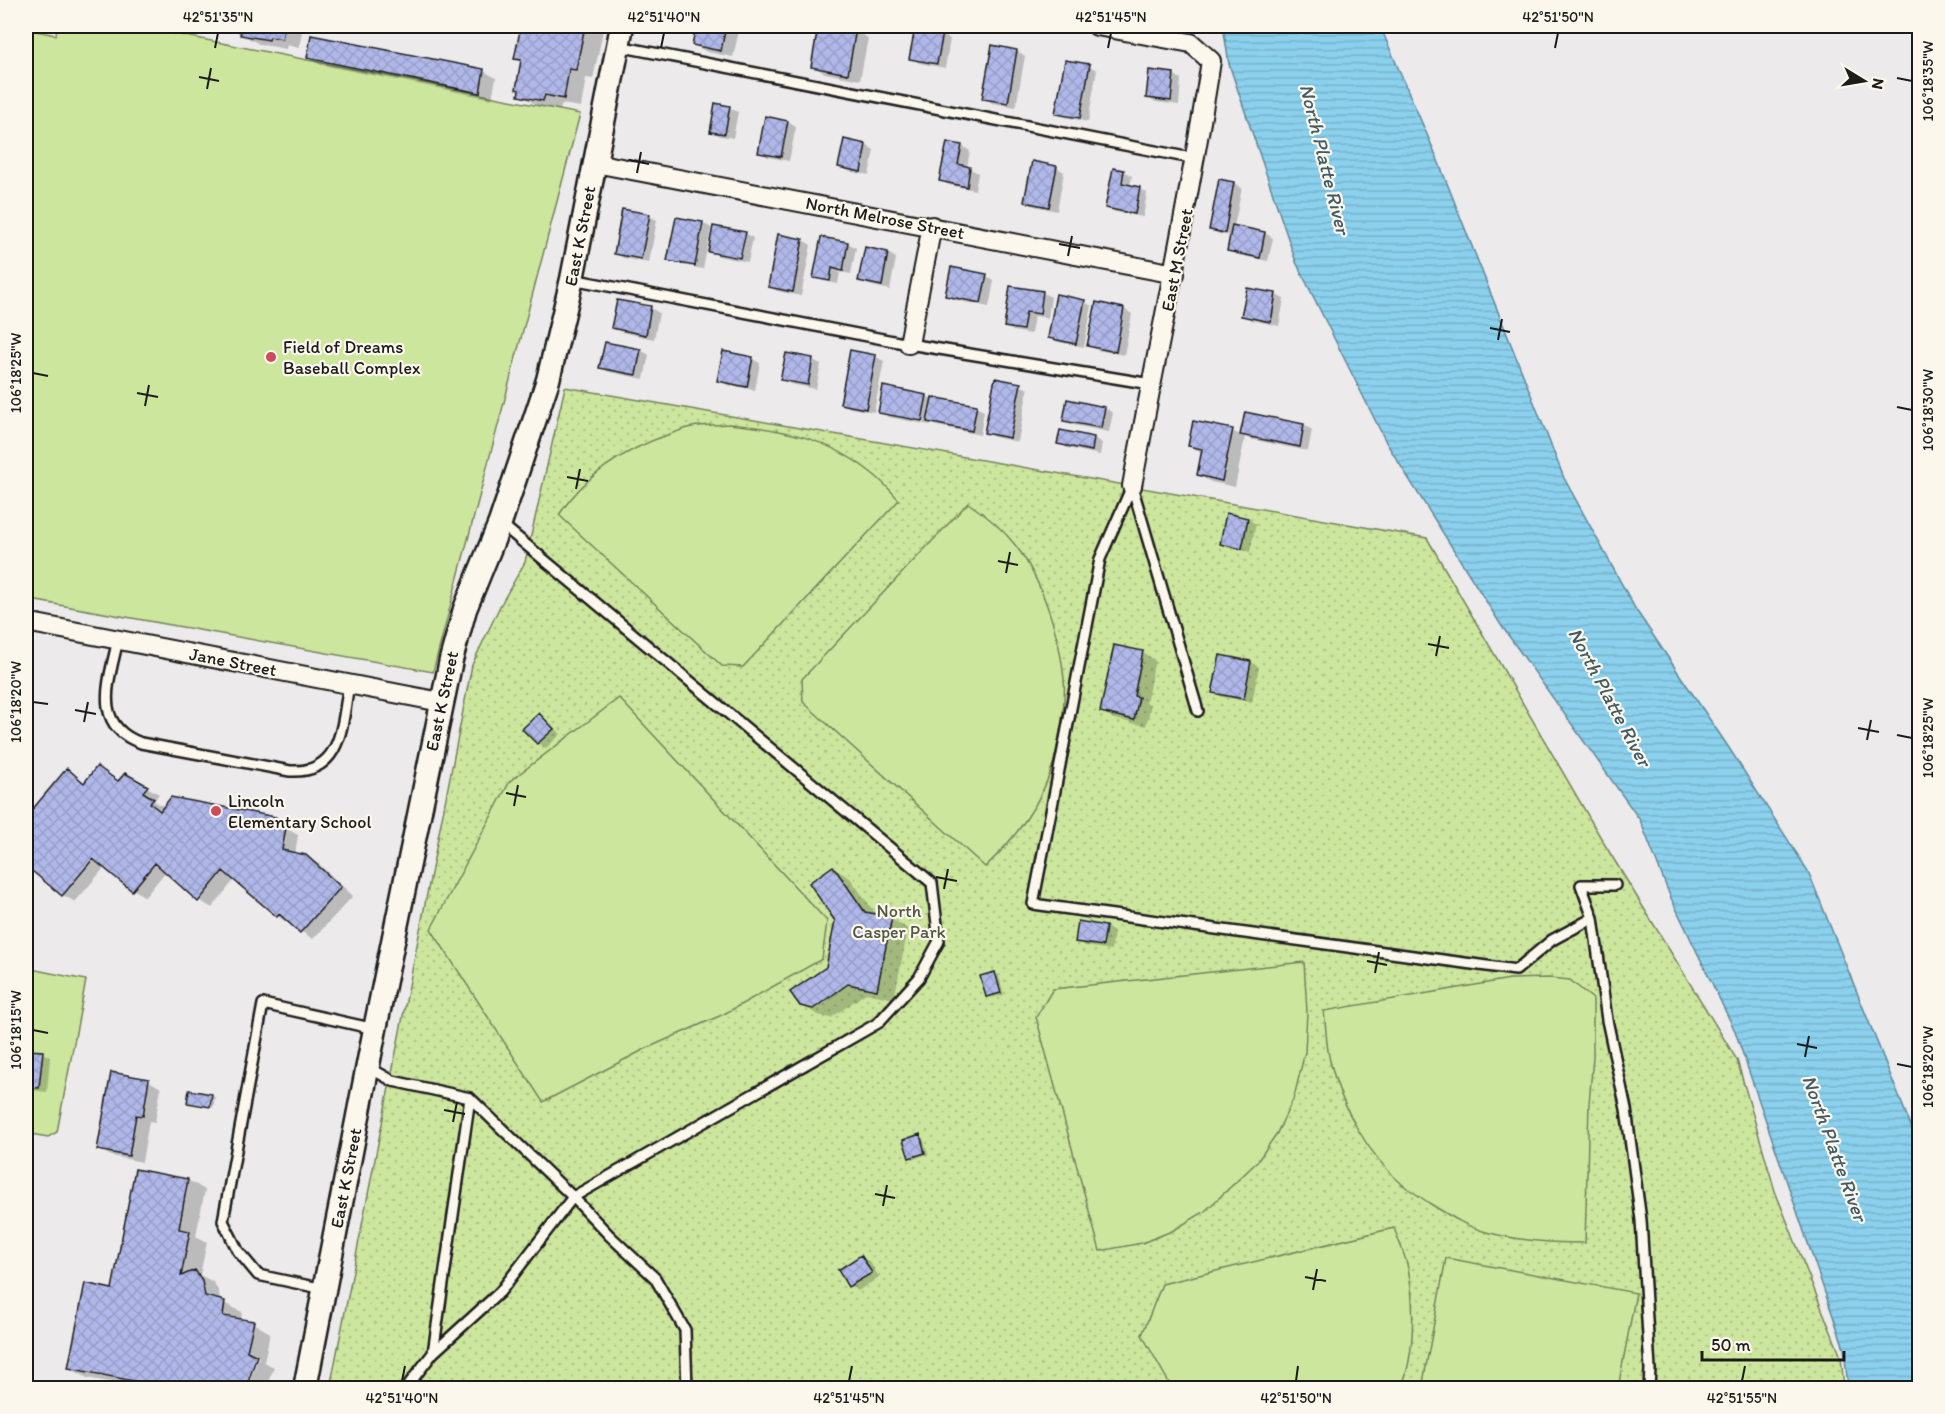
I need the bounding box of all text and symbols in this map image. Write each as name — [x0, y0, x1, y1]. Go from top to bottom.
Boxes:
text: 42°51'35"N — [183, 8, 253, 26]
text: 42°51'40"N — [628, 8, 700, 26]
text: 42°51'45"N — [1075, 8, 1147, 26]
text: 42°51'50"N — [1522, 8, 1594, 26]
text: 106°18'35"W — [1919, 40, 1937, 121]
north arrow — [1834, 51, 1894, 111]
text: N — [1868, 77, 1889, 91]
water label: North Platte River — [1295, 81, 1356, 239]
street label: East K Street — [560, 184, 601, 288]
street label: North Melrose Street — [804, 192, 967, 244]
street label: East M Street — [1156, 206, 1198, 313]
text: 106°18'25"W — [7, 333, 25, 413]
place label: Field of Dreams Baseball Complex — [283, 336, 421, 379]
marker: Field of Dreams Baseball Complex — [264, 350, 278, 364]
text: 106°18'30"W — [1919, 369, 1937, 451]
water label: North Platte River — [1563, 623, 1658, 773]
street label: Jane Street — [187, 643, 279, 681]
street label: East K Street — [421, 649, 463, 753]
text: 106°18'20"W — [7, 661, 25, 743]
text: 106°18'25"W — [1919, 698, 1937, 778]
place label: Lincoln Elementary School — [228, 790, 372, 833]
marker: Lincoln Elementary School — [209, 804, 223, 818]
park label: North Casper Park — [852, 900, 946, 943]
text: 106°18'15"W — [7, 990, 25, 1070]
text: 106°18'20"W — [1919, 1026, 1937, 1108]
water label: North Platte River — [1797, 1072, 1873, 1227]
street label: East K Street — [326, 1126, 367, 1230]
scale bar — [1702, 1324, 1844, 1362]
text: 50 m — [1711, 1334, 1751, 1356]
text: 42°51'40"N — [366, 1389, 438, 1407]
text: 42°51'45"N — [813, 1389, 885, 1407]
text: 42°51'50"N — [1260, 1389, 1332, 1407]
text: 42°51'55"N — [1707, 1389, 1777, 1407]

